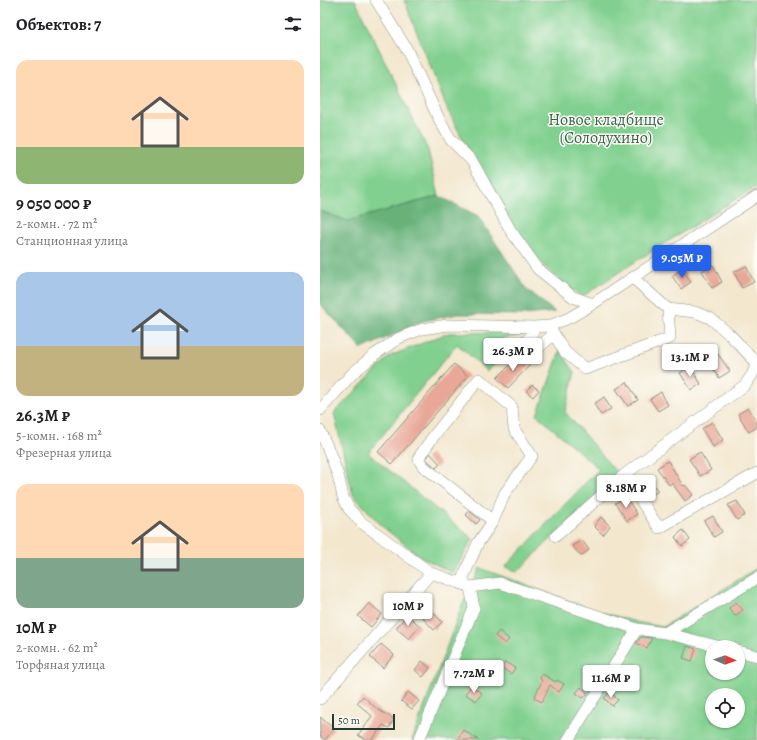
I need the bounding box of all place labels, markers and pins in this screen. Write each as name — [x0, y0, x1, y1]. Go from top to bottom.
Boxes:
pin: 9.05M ₽ — [645, 245, 719, 279]
pin: 26.3M ₽ — [476, 338, 550, 372]
pin: 13.1M ₽ — [653, 344, 727, 378]
pin: 8.18M ₽ — [589, 475, 663, 509]
pin: 10M ₽ — [380, 593, 436, 627]
pin: 7.72M ₽ — [437, 660, 511, 694]
pin: 11.6M ₽ — [574, 665, 648, 699]

